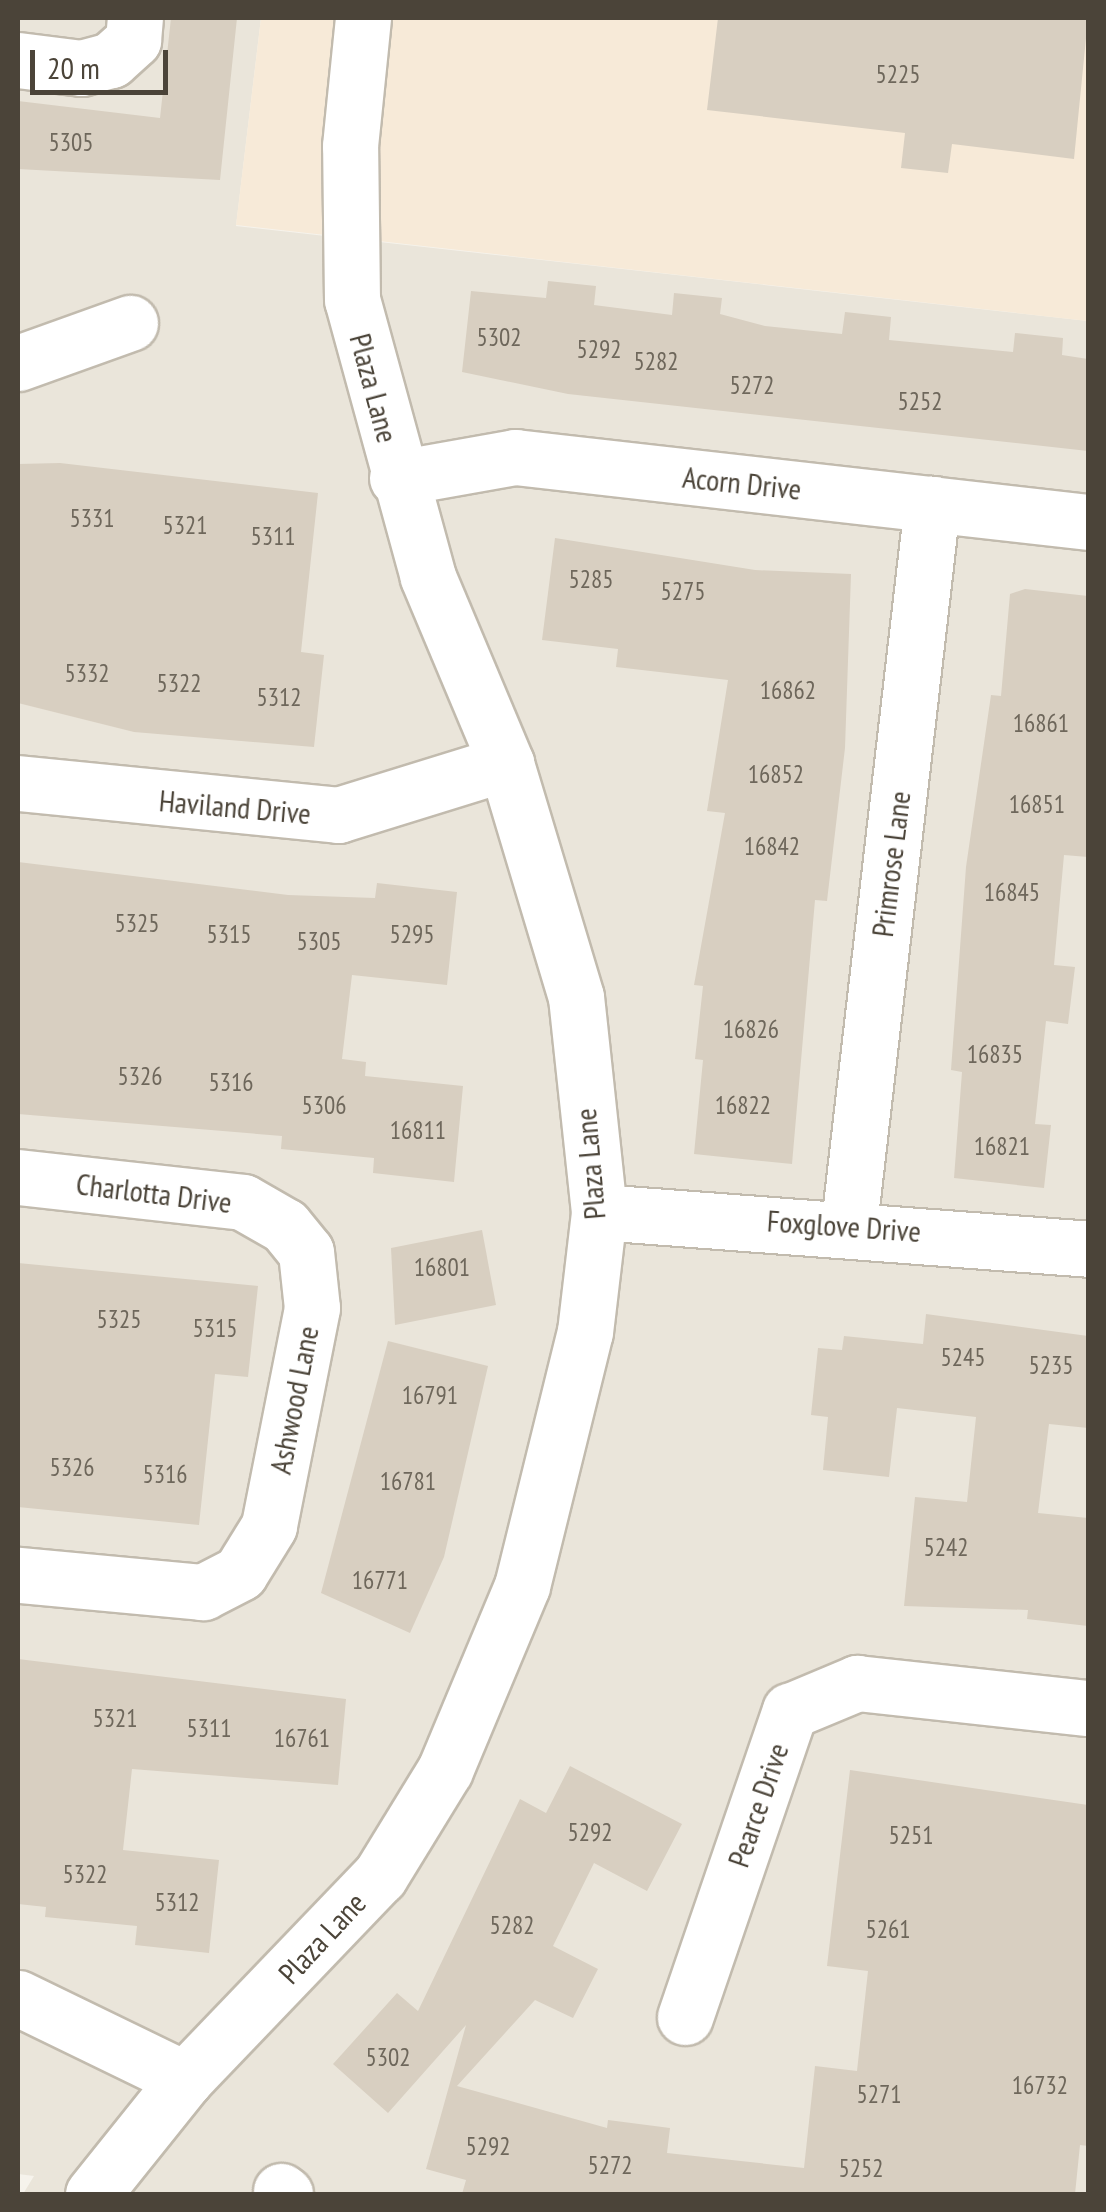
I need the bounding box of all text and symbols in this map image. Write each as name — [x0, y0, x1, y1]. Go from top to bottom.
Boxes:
scale bar — [35, 30, 172, 92]
text: 20 m — [47, 48, 100, 87]
house number: 5225 — [876, 59, 920, 89]
house number: 5305 — [49, 127, 93, 157]
house number: 5302 — [477, 322, 521, 352]
street label: Plaza Lane — [342, 330, 406, 446]
house number: 5292 — [577, 334, 621, 364]
house number: 5282 — [634, 346, 678, 376]
house number: 5272 — [730, 370, 774, 400]
house number: 5252 — [898, 386, 942, 416]
street label: Acorn Drive — [681, 459, 803, 507]
house number: 5331 — [70, 503, 114, 533]
house number: 5321 — [163, 510, 207, 540]
house number: 5311 — [251, 521, 295, 551]
house number: 5285 — [569, 564, 613, 594]
house number: 5275 — [661, 576, 705, 606]
house number: 5332 — [65, 658, 109, 688]
house number: 5322 — [157, 668, 201, 698]
house number: 16862 — [760, 675, 816, 705]
house number: 5312 — [257, 682, 301, 712]
house number: 16861 — [1013, 708, 1069, 738]
house number: 16852 — [748, 759, 804, 789]
street label: Haviland Drive — [158, 782, 312, 832]
street label: Primrose Lane — [864, 789, 918, 939]
house number: 16851 — [1009, 789, 1065, 819]
house number: 16842 — [744, 831, 800, 861]
house number: 16845 — [984, 877, 1040, 907]
house number: 5325 — [115, 908, 159, 938]
house number: 5315 — [207, 919, 251, 949]
house number: 5295 — [390, 919, 434, 949]
house number: 5305 — [297, 926, 341, 956]
house number: 16826 — [723, 1014, 779, 1044]
house number: 16835 — [967, 1039, 1023, 1069]
house number: 5326 — [118, 1061, 162, 1091]
house number: 5316 — [209, 1067, 253, 1097]
house number: 5306 — [302, 1090, 346, 1120]
house number: 16822 — [715, 1090, 771, 1120]
street label: Plaza Lane — [567, 1107, 613, 1221]
house number: 16811 — [390, 1115, 446, 1145]
house number: 16821 — [974, 1131, 1030, 1161]
street label: Charlotta Drive — [74, 1166, 234, 1220]
street label: Foxglove Drive — [766, 1203, 922, 1249]
house number: 16801 — [414, 1252, 470, 1282]
house number: 5325 — [97, 1304, 141, 1334]
house number: 5315 — [193, 1313, 237, 1343]
street label: Ashwood Lane — [262, 1323, 326, 1477]
house number: 5245 — [941, 1342, 985, 1372]
house number: 5235 — [1029, 1350, 1073, 1380]
house number: 16791 — [402, 1380, 458, 1410]
house number: 5326 — [50, 1452, 94, 1482]
house number: 5316 — [143, 1459, 187, 1489]
house number: 16781 — [380, 1466, 436, 1496]
house number: 5242 — [924, 1532, 968, 1562]
house number: 16771 — [352, 1565, 408, 1595]
house number: 5321 — [93, 1703, 137, 1733]
house number: 5311 — [187, 1713, 231, 1743]
house number: 16761 — [274, 1723, 330, 1753]
street label: Pearce Drive — [720, 1738, 796, 1872]
house number: 5292 — [568, 1817, 612, 1847]
house number: 5251 — [889, 1820, 933, 1850]
house number: 5322 — [63, 1859, 107, 1889]
street label: Plaza Lane — [271, 1885, 373, 1991]
house number: 5312 — [155, 1887, 199, 1917]
house number: 5282 — [490, 1910, 534, 1940]
house number: 5261 — [866, 1914, 910, 1944]
house number: 5302 — [366, 2042, 410, 2072]
house number: 16732 — [1012, 2070, 1068, 2100]
house number: 5271 — [857, 2079, 901, 2109]
house number: 5292 — [466, 2131, 510, 2161]
house number: 5272 — [588, 2150, 632, 2180]
house number: 5252 — [839, 2153, 883, 2183]

